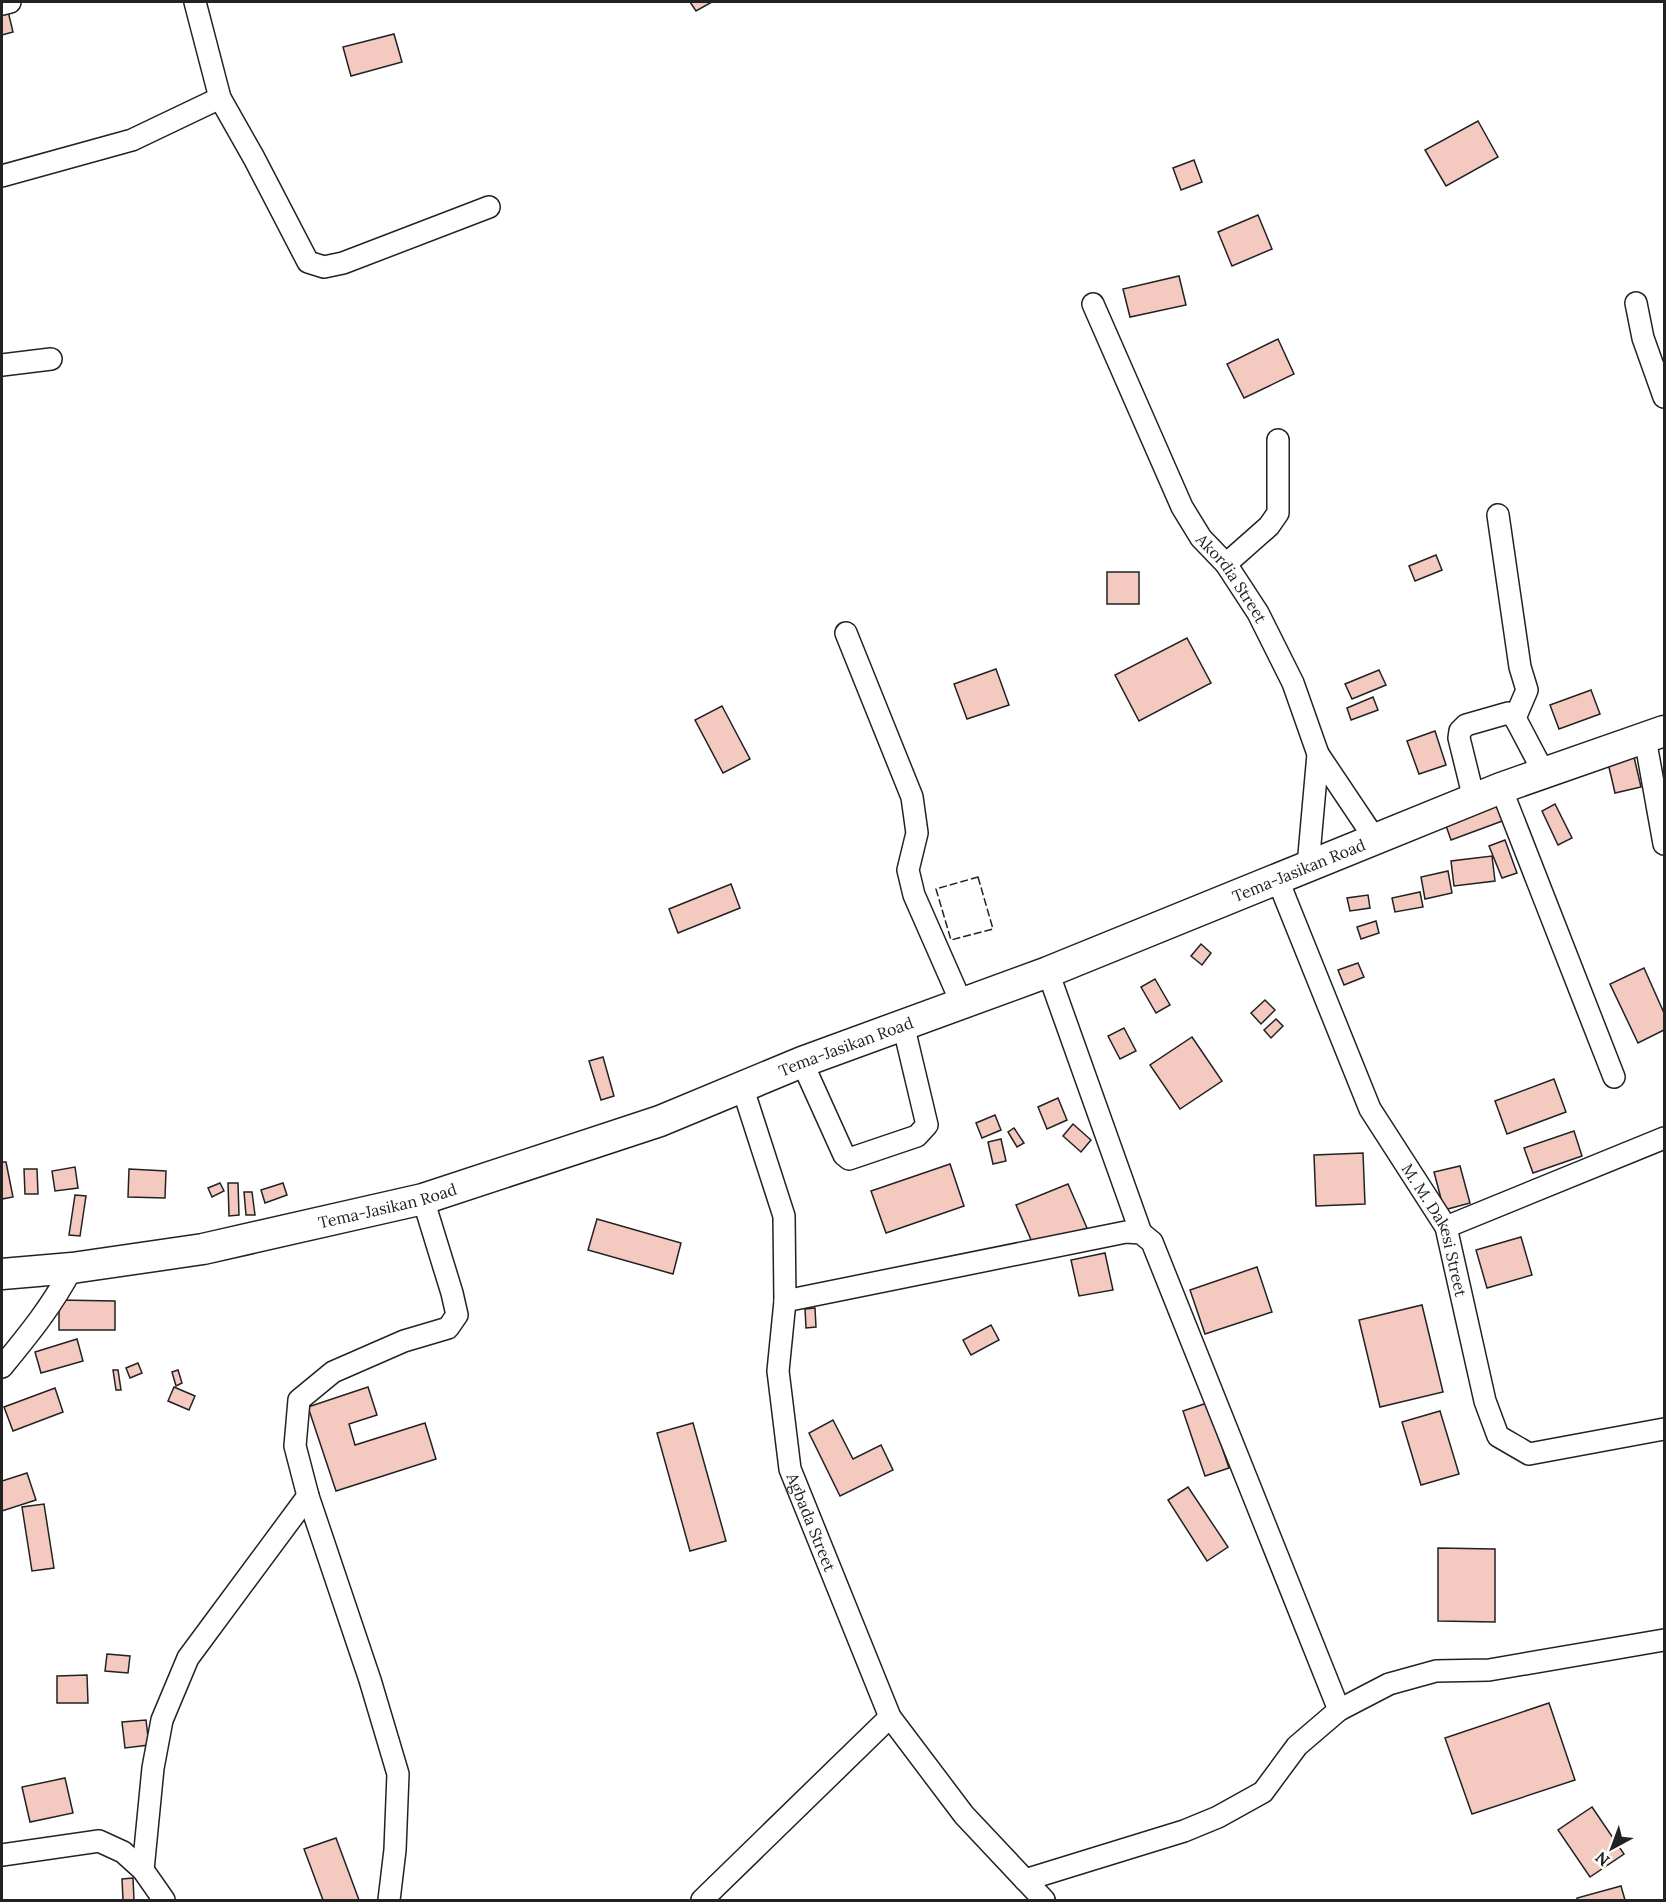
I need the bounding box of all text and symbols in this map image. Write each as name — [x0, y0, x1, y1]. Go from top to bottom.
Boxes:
street label: Akordia Street — [1191, 529, 1272, 627]
street label: Tema-Jasikan Road — [1229, 834, 1369, 906]
street label: Tema-Jasikan Road — [776, 1012, 916, 1081]
street label: M. M. Dakesi Street — [1398, 1160, 1471, 1299]
street label: Tema-Jasikan Road — [316, 1179, 460, 1233]
street label: Agbada Street — [782, 1469, 841, 1575]
north arrow — [1582, 1818, 1642, 1878]
text: N — [1591, 1848, 1613, 1871]

